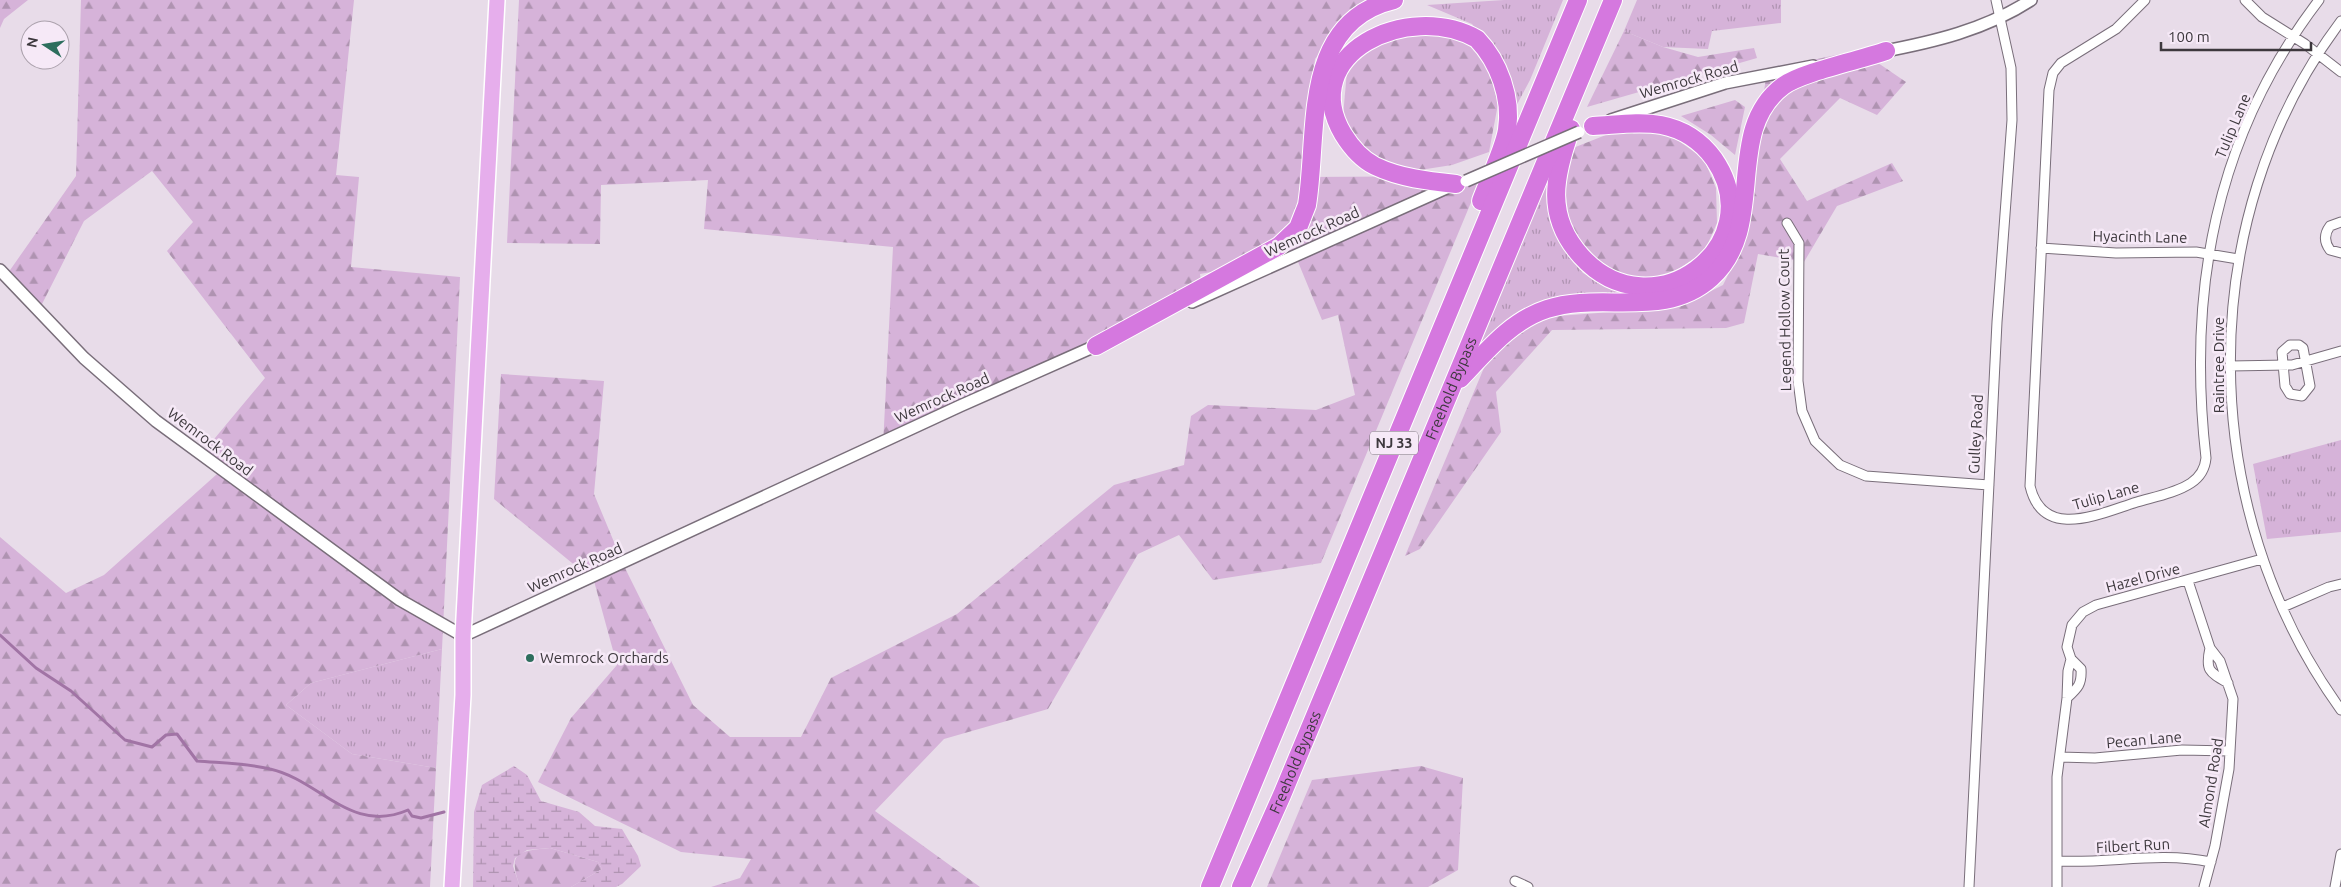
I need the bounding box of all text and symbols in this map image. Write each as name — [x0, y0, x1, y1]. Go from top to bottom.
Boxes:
north arrow — [20, 20, 70, 70]
scale bar — [2161, 20, 2311, 52]
text: 100 m — [2168, 28, 2210, 45]
text: N — [23, 36, 41, 49]
street label: Wemrock Road — [1638, 57, 1740, 102]
street label: Tulip Lane — [2211, 91, 2254, 161]
street label: Wemrock Road — [1262, 203, 1362, 260]
street label: Hyacinth Lane — [2093, 227, 2187, 246]
street label: Legend Hollow Court — [1775, 248, 1794, 391]
street label: Raintree Drive — [2210, 317, 2227, 413]
street label: Freehold Bypass — [1422, 334, 1480, 442]
street label: Wemrock Road — [892, 369, 992, 426]
street label: Gulley Road — [1965, 394, 1986, 474]
street label: Wemrock Road — [164, 404, 256, 479]
road number: NJ 33 — [1370, 432, 1418, 454]
street label: Tulip Lane — [2071, 478, 2141, 513]
street label: Wemrock Road — [525, 539, 625, 596]
street label: Hazel Drive — [2104, 559, 2182, 596]
place label: Wemrock Orchards — [540, 649, 669, 666]
marker: Wemrock Orchards — [524, 652, 536, 664]
street label: Freehold Bypass — [1266, 708, 1324, 816]
street label: Pecan Lane — [2105, 728, 2182, 751]
street label: Almond Road — [2195, 737, 2226, 829]
street label: Filbert Run — [2096, 835, 2170, 856]

